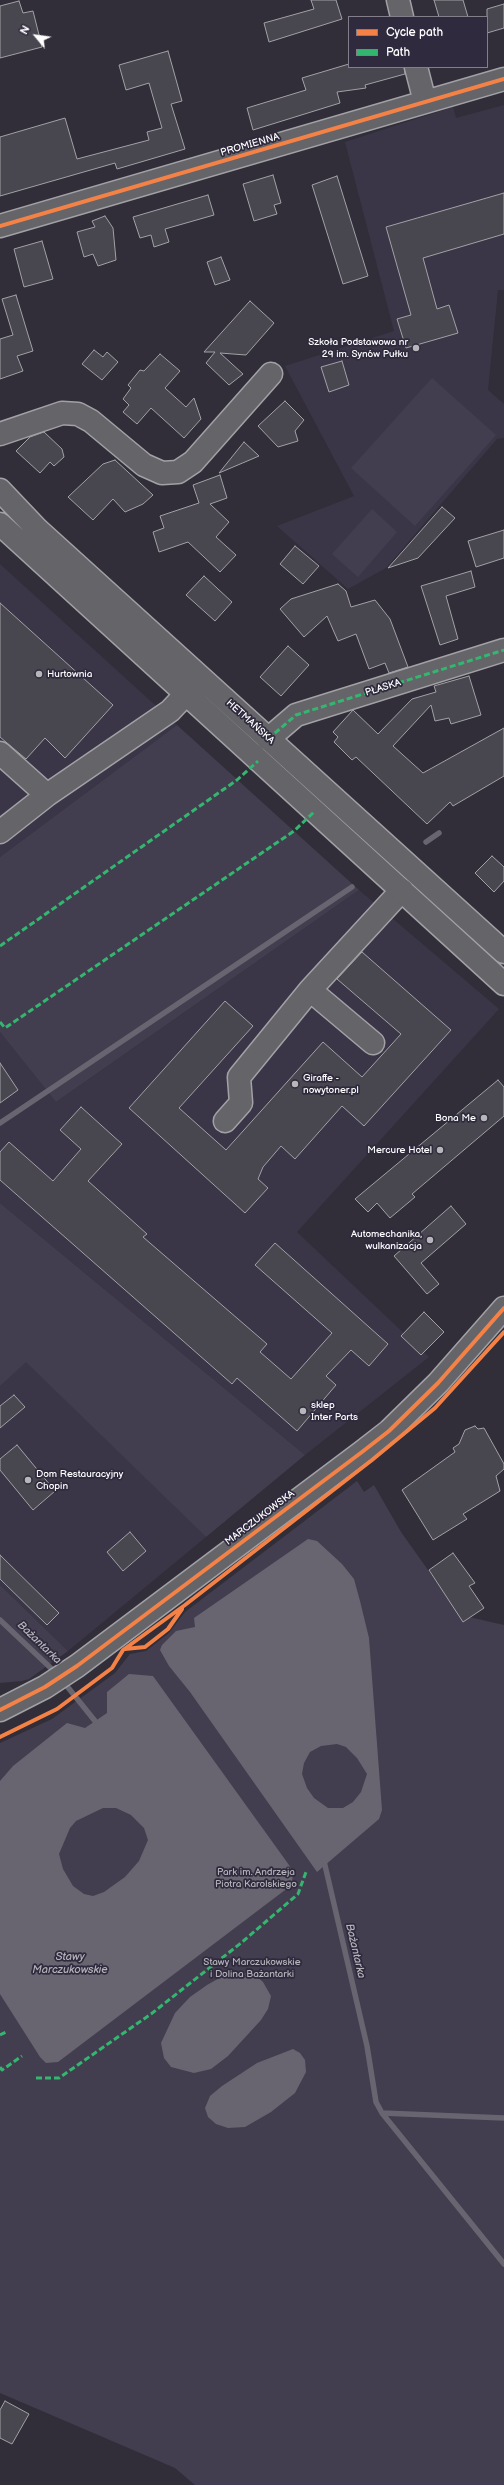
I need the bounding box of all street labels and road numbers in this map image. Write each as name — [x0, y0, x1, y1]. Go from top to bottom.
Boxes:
street label: PROMIENNA — [219, 131, 281, 159]
street label: PŁASKA — [364, 677, 402, 699]
street label: HETMAŃSKA — [223, 697, 277, 747]
street label: MARCZUKOWSKA — [223, 1488, 297, 1548]

